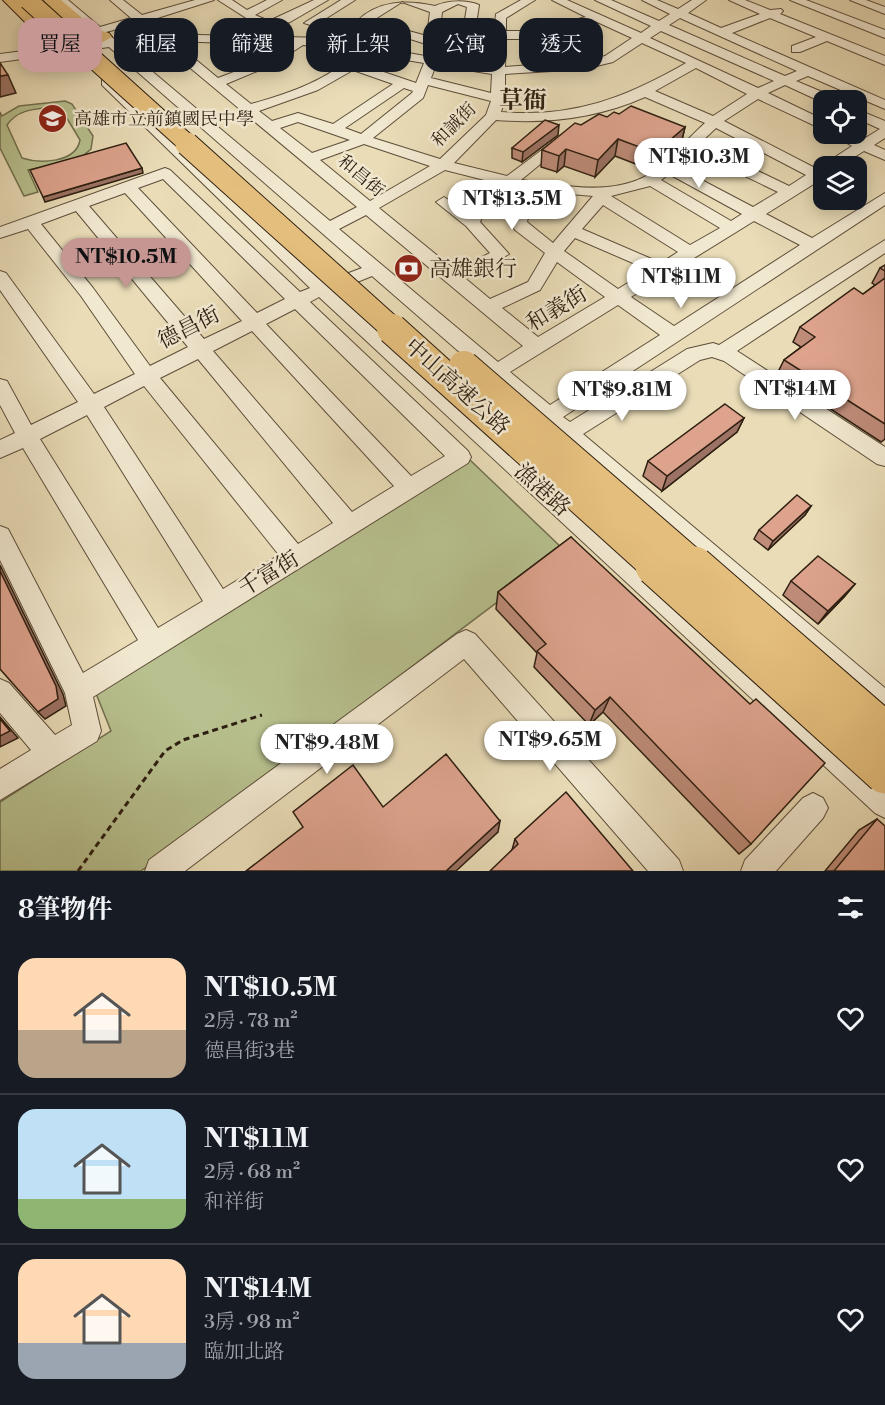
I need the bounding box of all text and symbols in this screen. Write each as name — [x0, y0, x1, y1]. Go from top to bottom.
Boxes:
chip: 買屋 — [18, 18, 102, 72]
chip: 租屋 — [114, 18, 198, 72]
chip: 篩選 — [210, 18, 294, 72]
chip: 新上架 — [306, 18, 411, 72]
chip: 公寓 — [423, 18, 507, 72]
chip: 透天 — [519, 18, 603, 72]
district label: 草衙 — [499, 86, 547, 116]
map controls — [813, 90, 867, 210]
button: locate — [813, 90, 867, 144]
street label: 和誠街 — [427, 98, 481, 152]
school or university icon: 高雄市立前鎮國民中學 — [37, 103, 69, 135]
place label: 高雄市立前鎮國民中學 — [74, 108, 254, 131]
pin: NT$10.3M — [637, 138, 761, 189]
text: NT$10.3M — [648, 145, 750, 170]
street label: 和昌街 — [333, 150, 389, 202]
button: layers — [813, 156, 867, 210]
pin: NT$13.5M — [450, 180, 574, 231]
text: NT$13.5M — [462, 187, 562, 212]
pin: NT$10.5M — [64, 238, 188, 289]
text: NT$10.5M — [75, 245, 177, 270]
bank icon: 高雄銀行 — [392, 253, 424, 285]
place label: 高雄銀行 — [429, 256, 517, 283]
pin: NT$11M — [632, 258, 730, 309]
text: NT$11M — [641, 265, 721, 290]
street label: 和義街 — [522, 280, 592, 338]
street label: 德昌街 — [153, 301, 225, 355]
street label: 中山高速公路 — [399, 333, 515, 441]
pin: NT$14M — [746, 370, 844, 421]
pin: NT$9.81M — [560, 371, 684, 422]
text: NT$14M — [754, 377, 836, 402]
text: NT$9.81M — [572, 378, 672, 403]
street label: 漁港路 — [508, 458, 576, 522]
street label: 千富街 — [234, 545, 304, 603]
pin: NT$9.65M — [488, 721, 612, 772]
pin: NT$9.48M — [265, 724, 389, 775]
text: NT$9.65M — [498, 728, 602, 753]
text: NT$9.48M — [275, 731, 379, 756]
icon: filters — [834, 891, 867, 924]
text: 8筆物件 — [18, 894, 113, 926]
text: NT$10.5M — [204, 972, 337, 1004]
icon: home — [66, 982, 138, 1054]
icon: heart — [834, 1002, 867, 1035]
text: 2房 · 78 m² — [204, 1009, 298, 1034]
text: 德昌街3巷 — [204, 1039, 295, 1064]
text: NT$11M — [204, 1123, 309, 1155]
icon: home — [66, 1133, 138, 1205]
icon: heart — [834, 1153, 867, 1186]
text: 2房 · 68 m² — [204, 1160, 300, 1185]
text: 和祥街 — [204, 1190, 264, 1215]
text: NT$14M — [204, 1273, 312, 1305]
icon: home — [66, 1283, 138, 1355]
icon: heart — [834, 1303, 867, 1336]
text: 3房 · 98 m² — [204, 1310, 300, 1335]
text: 臨加北路 — [204, 1340, 284, 1365]

